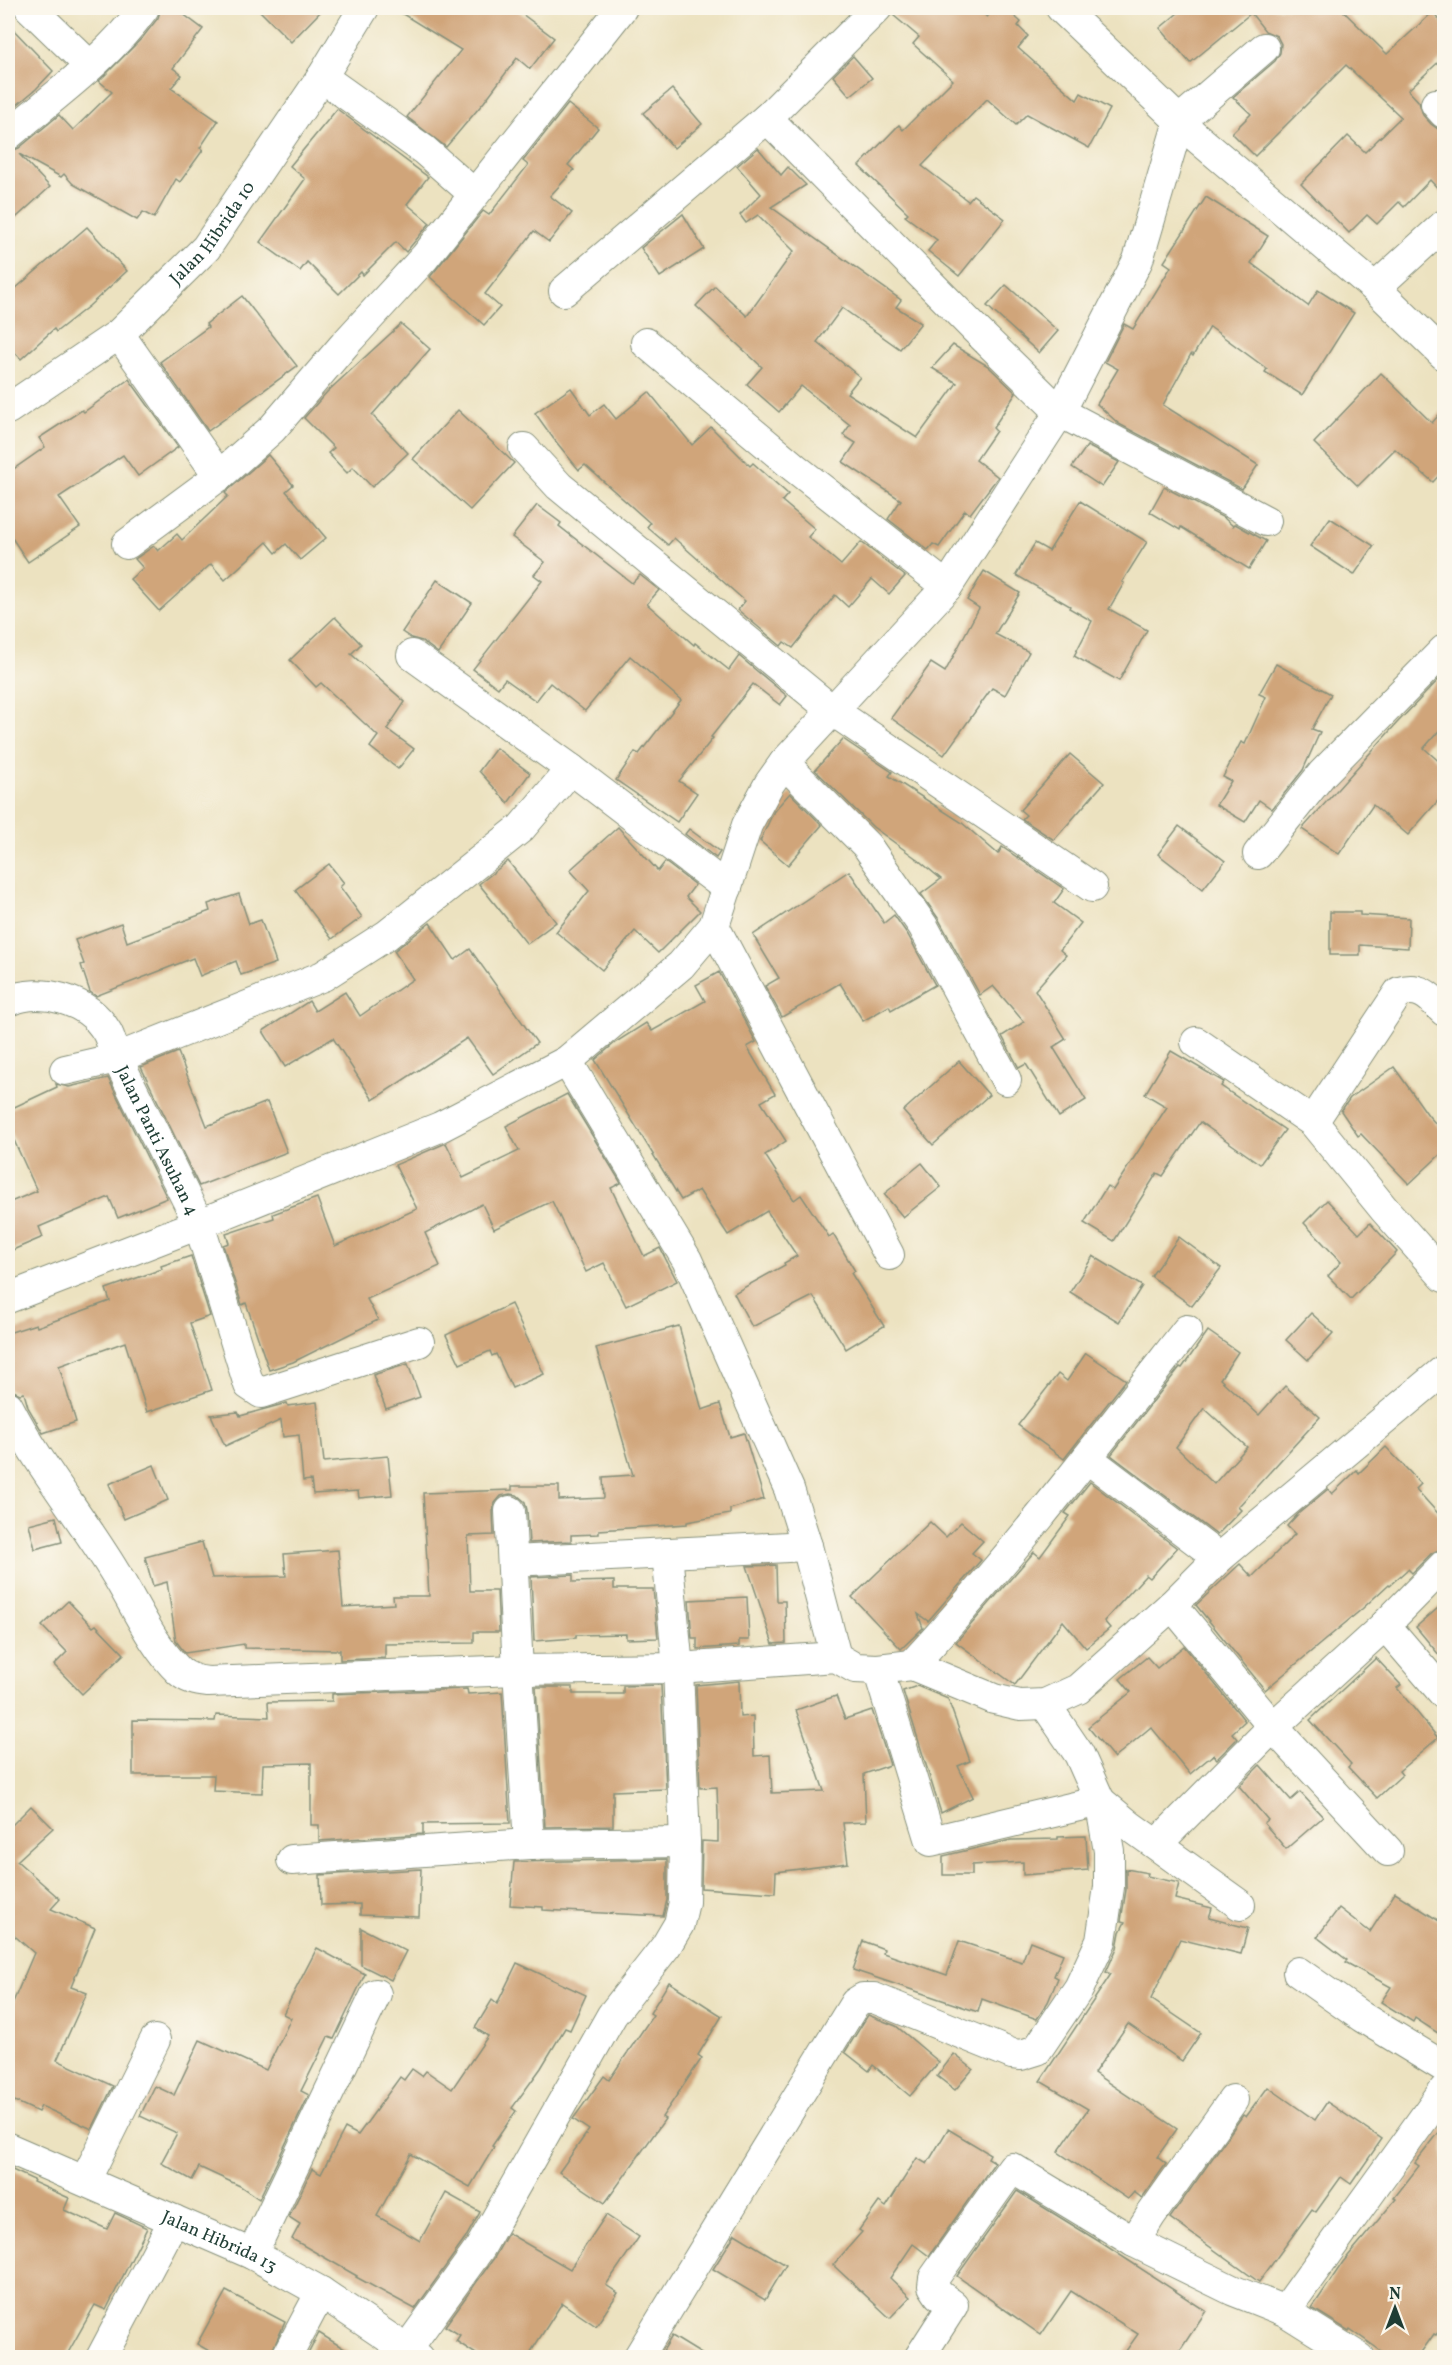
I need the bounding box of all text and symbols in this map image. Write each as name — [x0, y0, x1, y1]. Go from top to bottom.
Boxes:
street label: Jalan Hibrida 10 — [165, 177, 262, 291]
street label: Jalan Panti Asuhan 4 — [109, 1062, 204, 1220]
street label: Jalan Hibrida 13 — [157, 2205, 281, 2279]
north arrow — [1365, 2278, 1425, 2338]
text: N — [1389, 2284, 1401, 2306]

